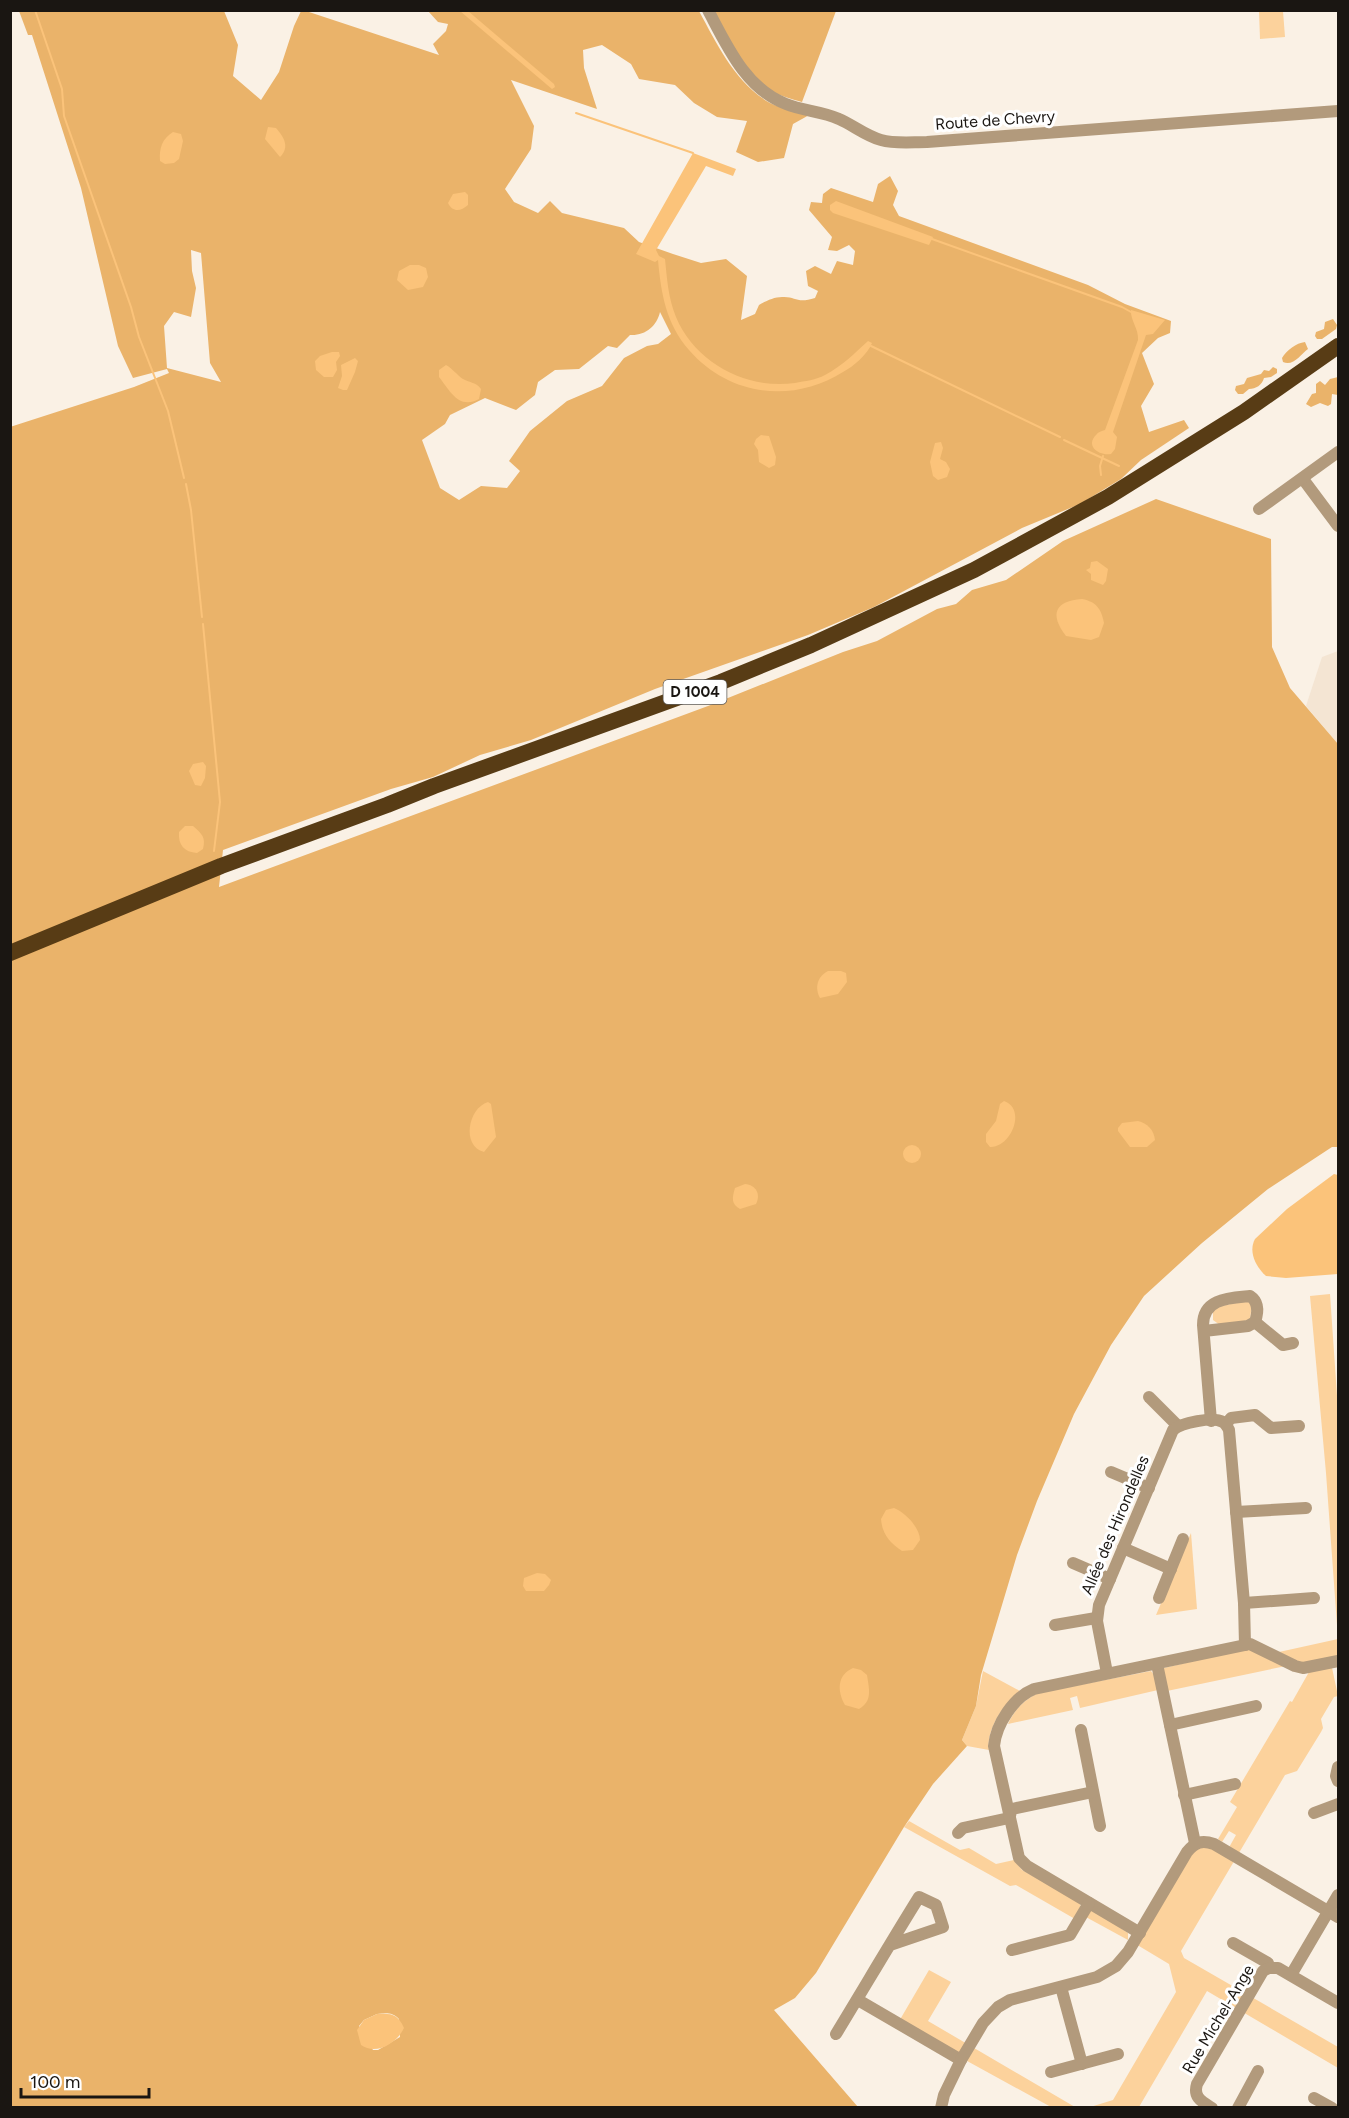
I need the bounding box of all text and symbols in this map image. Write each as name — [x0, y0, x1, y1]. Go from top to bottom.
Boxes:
street label: Route de Chevry — [934, 106, 1056, 134]
road number: D 1004 — [664, 680, 726, 704]
street label: Allée des Hirondelles — [1077, 1452, 1153, 1598]
street label: Rue Michel-Ange — [1178, 1961, 1258, 2077]
scale bar — [21, 2061, 148, 2099]
text: 100 m — [30, 2071, 80, 2093]

